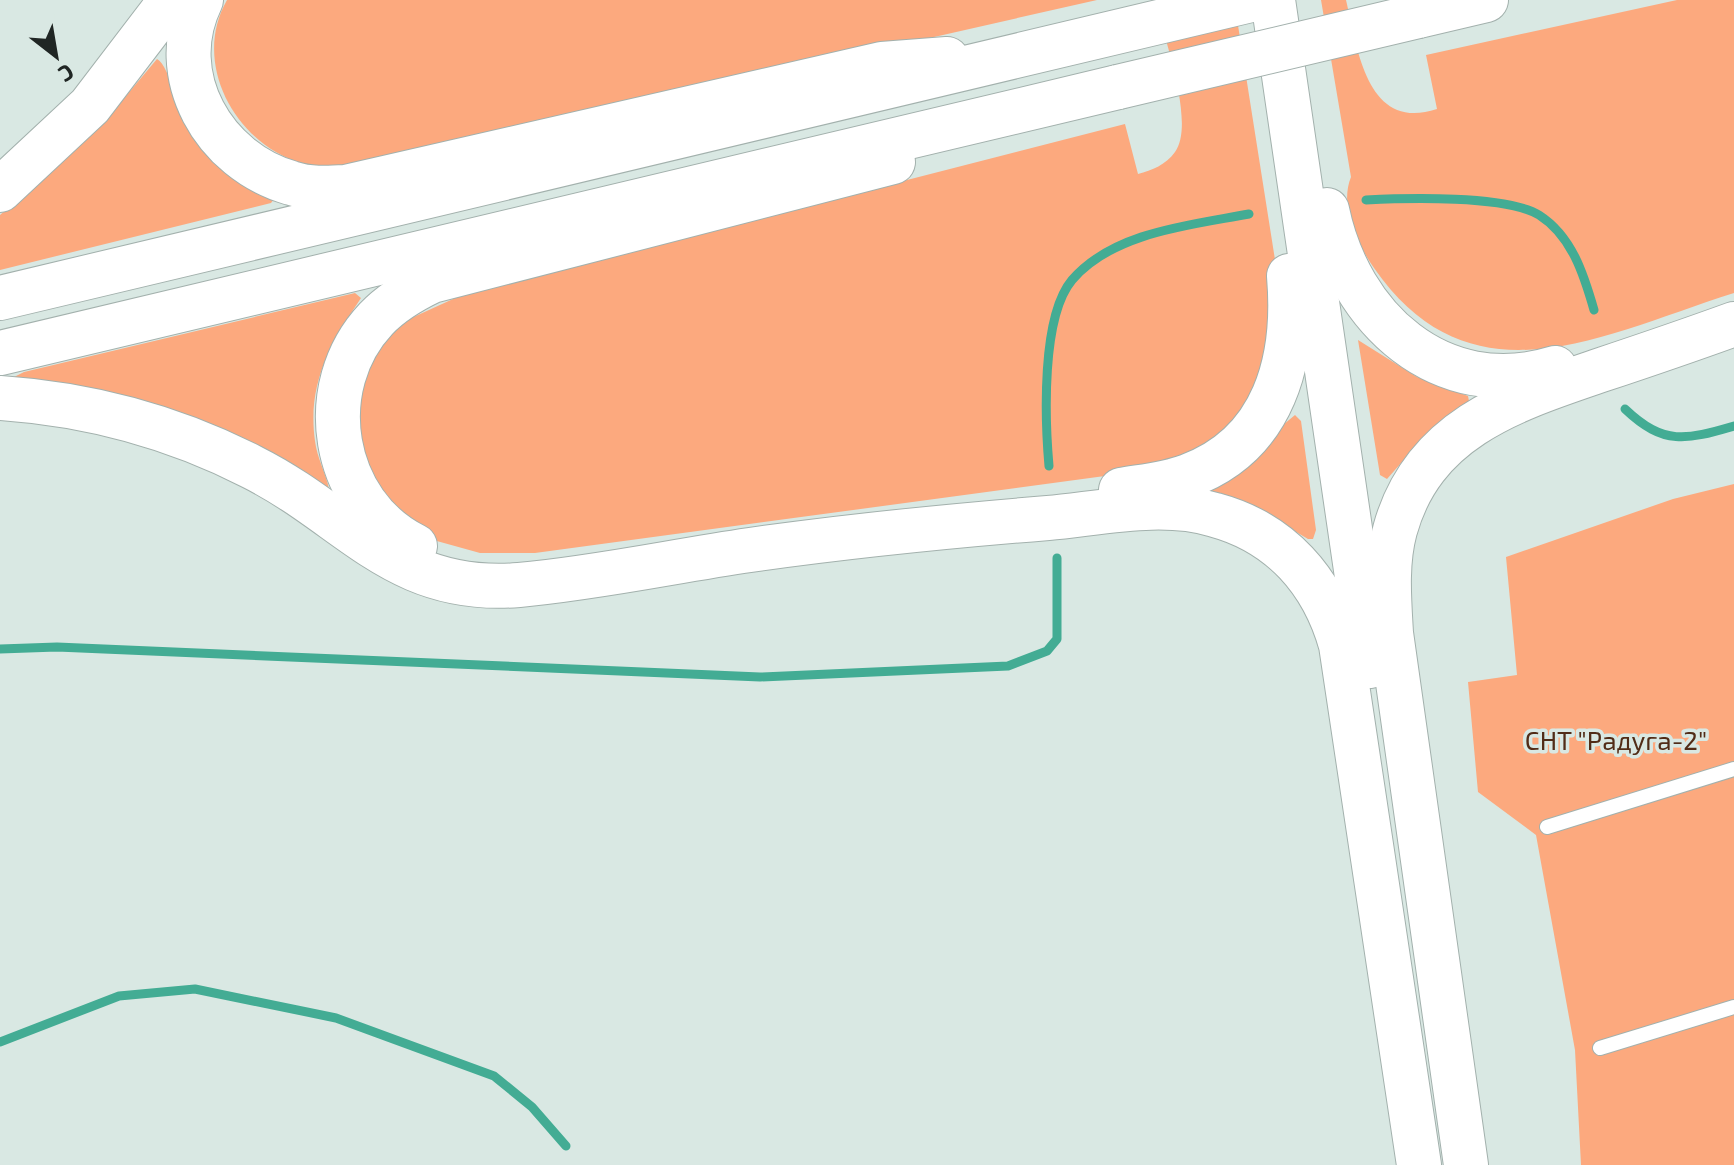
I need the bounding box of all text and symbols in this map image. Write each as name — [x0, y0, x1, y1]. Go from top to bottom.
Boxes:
north arrow — [16, 16, 96, 96]
text: С — [55, 60, 79, 89]
park label: СНТ "Радуга-2" — [1525, 724, 1707, 756]

